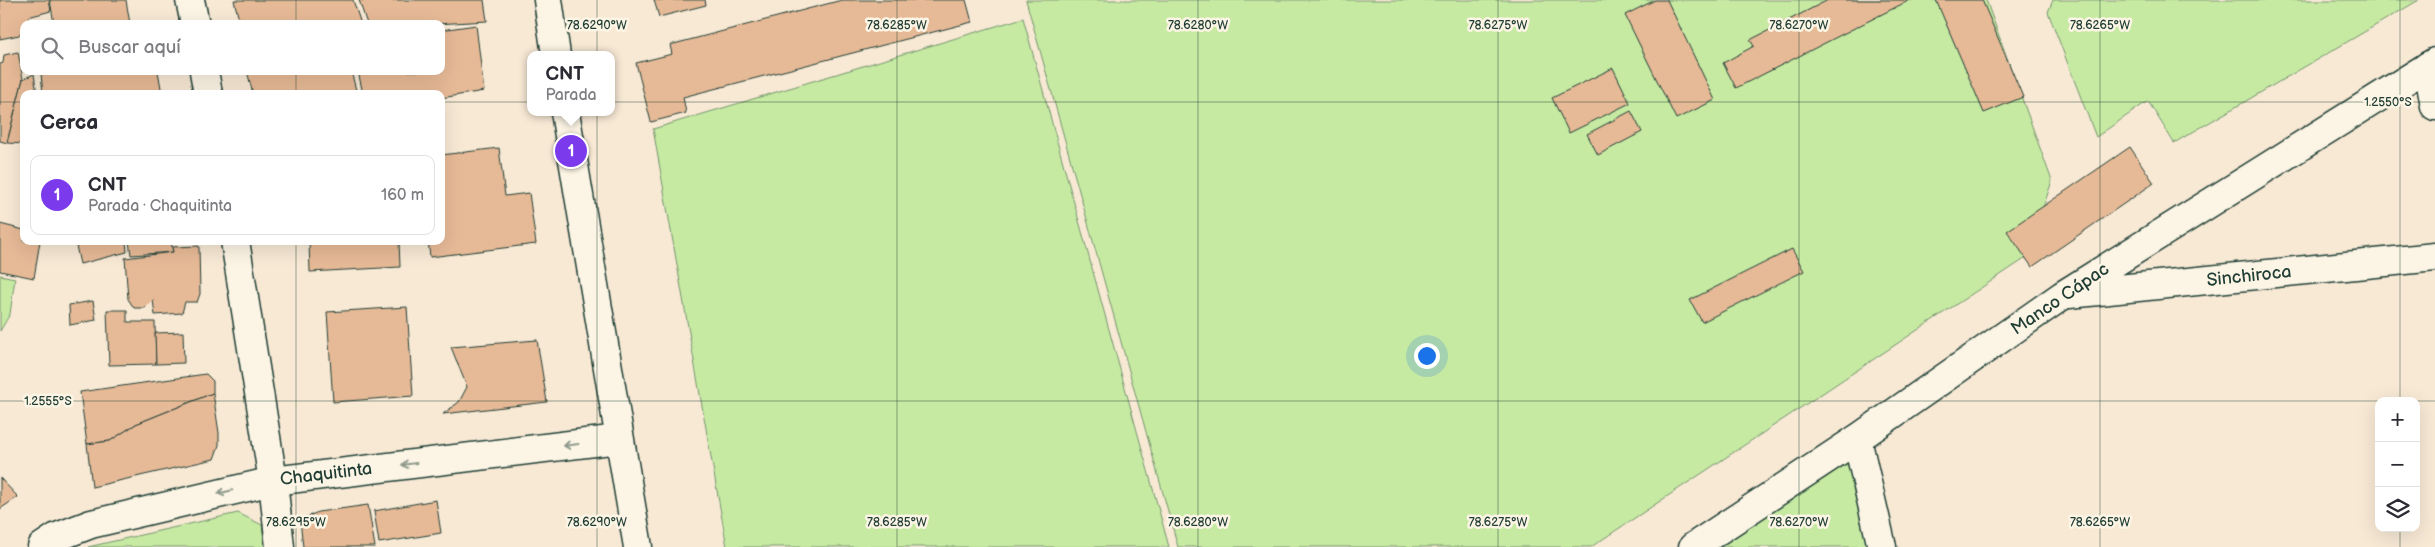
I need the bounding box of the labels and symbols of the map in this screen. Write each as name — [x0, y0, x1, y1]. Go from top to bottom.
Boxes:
text: 78.6290°W — [567, 18, 627, 33]
text: 78.6285°W — [867, 18, 927, 33]
text: 78.6280°W — [1168, 18, 1228, 33]
text: 78.6275°W — [1469, 18, 1527, 33]
text: 78.6270°W — [1769, 18, 1829, 33]
text: 78.6265°W — [2070, 18, 2130, 33]
text: 1.2550°S — [2364, 95, 2412, 110]
pin: 1 — [555, 132, 587, 170]
street label: Manco Cápac — [2007, 258, 2113, 340]
street label: Sinchiroca — [2206, 261, 2292, 291]
your location — [1414, 343, 1440, 369]
text: 1.2555°S — [24, 394, 72, 409]
one-way arrow — [563, 440, 579, 450]
street label: Chaquitinta — [279, 458, 373, 490]
one-way arrow — [401, 459, 417, 469]
one-way arrow — [218, 488, 234, 497]
text: 78.6295°W — [266, 515, 326, 530]
text: 78.6290°W — [567, 515, 627, 530]
text: 78.6285°W — [867, 515, 927, 530]
text: 78.6280°W — [1168, 515, 1228, 530]
text: 78.6275°W — [1469, 515, 1527, 530]
text: 78.6270°W — [1769, 515, 1829, 530]
text: 78.6265°W — [2070, 515, 2130, 530]

